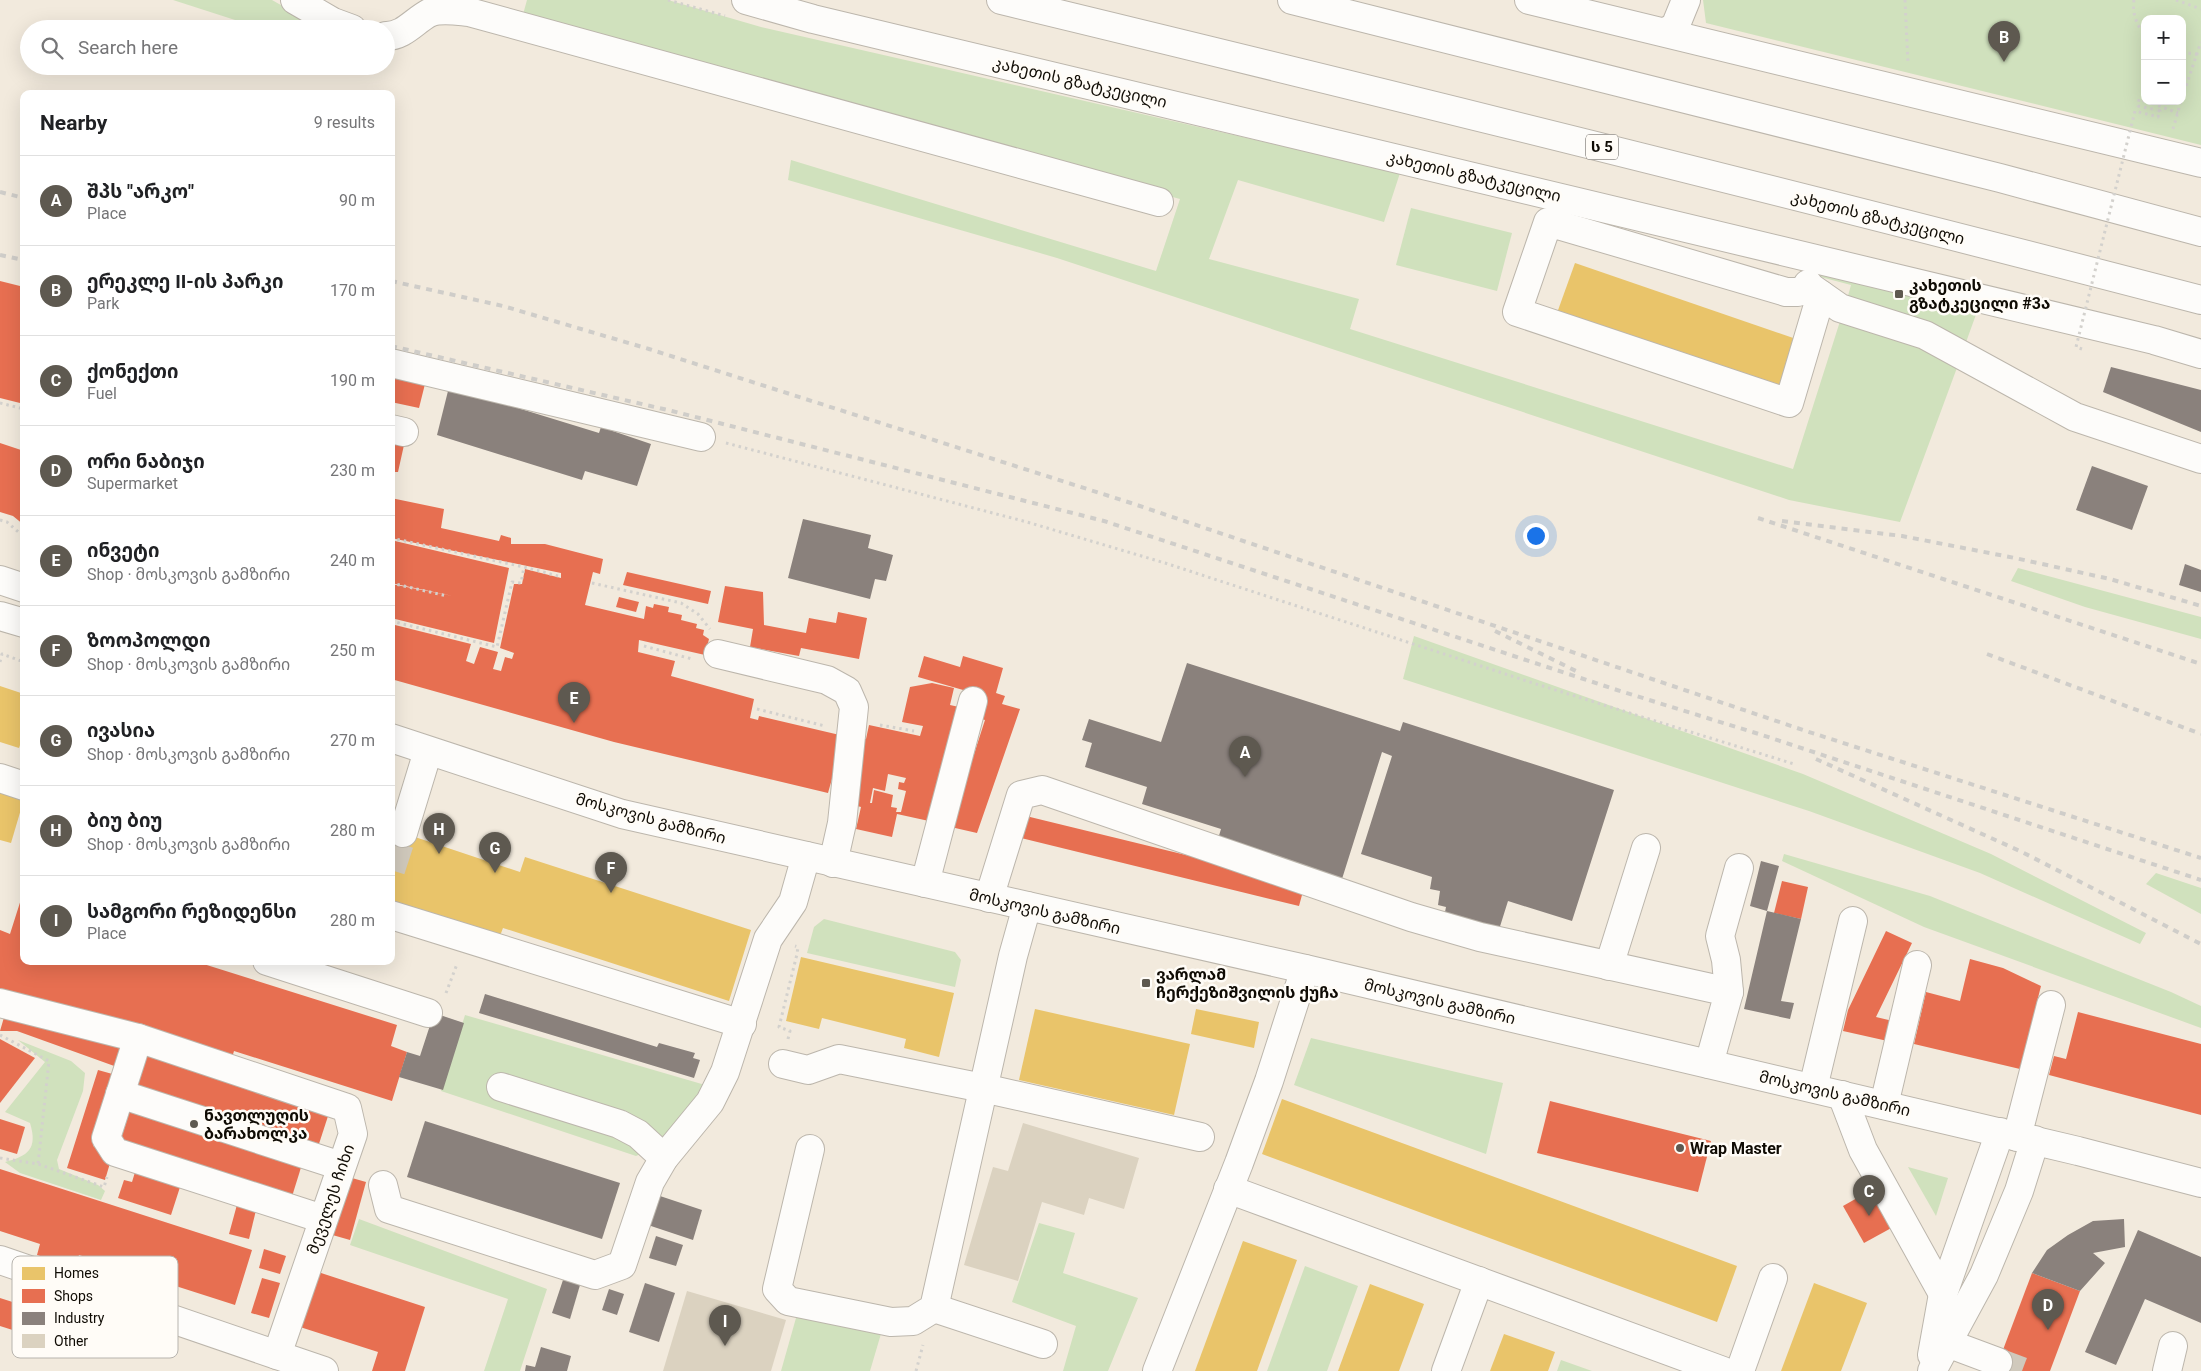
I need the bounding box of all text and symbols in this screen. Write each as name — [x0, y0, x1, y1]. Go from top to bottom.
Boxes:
map controls — [2141, 15, 2186, 105]
button: + — [2141, 15, 2186, 60]
search box — [20, 20, 395, 75]
pin: B — [1988, 21, 2020, 62]
icon: search — [38, 34, 66, 62]
text: Search here — [78, 36, 178, 59]
street label: კახეთის გზატკეცილი — [991, 53, 1169, 113]
button: − — [2141, 60, 2186, 105]
text: Nearby — [40, 111, 107, 135]
text: 9 results — [314, 113, 375, 132]
road number: ს 5 — [1586, 134, 1618, 160]
street label: კახეთის გზატკეცილი — [1385, 147, 1563, 207]
text: შპს "არკო" — [87, 180, 194, 203]
street label: კახეთის გზატკეცილი — [1789, 187, 1967, 249]
text: A — [51, 191, 61, 210]
text: 90 m — [339, 191, 375, 210]
text: Place — [87, 204, 127, 223]
text: ერეკლე II-ის პარკი — [87, 270, 284, 293]
place label: კახეთის გზატკეცილი #3ა — [1909, 276, 2050, 314]
text: B — [51, 281, 61, 300]
text: 170 m — [330, 281, 375, 300]
marker: კახეთის გზატკეცილი #3ა — [1893, 288, 1905, 300]
text: Park — [87, 294, 119, 313]
text: ქონექთი — [87, 360, 178, 383]
text: C — [51, 371, 61, 390]
text: 190 m — [330, 371, 375, 390]
text: Fuel — [87, 384, 117, 403]
text: ორი ნაბიჯი — [87, 450, 205, 473]
text: D — [51, 461, 61, 480]
text: 230 m — [330, 461, 375, 480]
text: Supermarket — [87, 474, 178, 493]
your location — [1523, 523, 1549, 549]
text: ინვეტი — [87, 539, 159, 562]
text: E — [52, 551, 61, 570]
text: 240 m — [330, 551, 375, 570]
text: Shop · მოსკოვის გამზირი — [87, 565, 290, 584]
text: ზოოპოლდი — [87, 629, 210, 652]
text: F — [52, 641, 60, 660]
text: 250 m — [330, 641, 375, 660]
text: Shop · მოსკოვის გამზირი — [87, 655, 290, 674]
pin: E — [558, 682, 590, 723]
text: ივასია — [87, 719, 155, 742]
text: G — [51, 731, 61, 750]
text: 270 m — [330, 731, 375, 750]
pin: A — [1229, 736, 1261, 777]
text: Shop · მოსკოვის გამზირი — [87, 745, 290, 764]
street label: მოსკოვის გამზირი — [574, 789, 728, 848]
text: ბიუ ბიუ — [87, 809, 162, 832]
pin: H — [423, 813, 455, 854]
text: H — [50, 821, 62, 840]
text: 280 m — [330, 821, 375, 840]
pin: G — [479, 832, 511, 873]
text: Shop · მოსკოვის გამზირი — [87, 835, 290, 854]
pin: F — [595, 852, 627, 893]
street label: მოსკოვის გამზირი — [967, 885, 1122, 938]
text: სამგორი რეზიდენსი — [87, 900, 296, 923]
text: I — [54, 911, 58, 930]
text: 280 m — [330, 911, 375, 930]
text: Place — [87, 924, 127, 943]
place label: ვარლამ ჩერქეზიშვილის ქუჩა — [1156, 965, 1339, 1003]
street label: მოსკოვის გამზირი — [1362, 975, 1517, 1028]
marker: ვარლამ ჩერქეზიშვილის ქუჩა — [1140, 977, 1152, 989]
street label: მოსკოვის გამზირი — [1757, 1067, 1912, 1120]
place label: ნავთლუღის ბარახოლკა — [204, 1106, 309, 1144]
marker: ნავთლუღის ბარახოლკა — [188, 1118, 200, 1130]
place label: Wrap Master — [1690, 1139, 1782, 1158]
street label: მეველეს ჩიხი — [303, 1142, 359, 1257]
marker: Wrap Master — [1674, 1142, 1686, 1154]
pin: C — [1853, 1175, 1885, 1216]
legend — [12, 1256, 178, 1358]
text: Homes — [54, 1265, 99, 1281]
text: Shops — [54, 1288, 93, 1304]
pin: D — [2032, 1289, 2064, 1330]
pin: I — [709, 1305, 741, 1346]
text: Industry — [54, 1310, 105, 1326]
text: Other — [54, 1333, 88, 1349]

